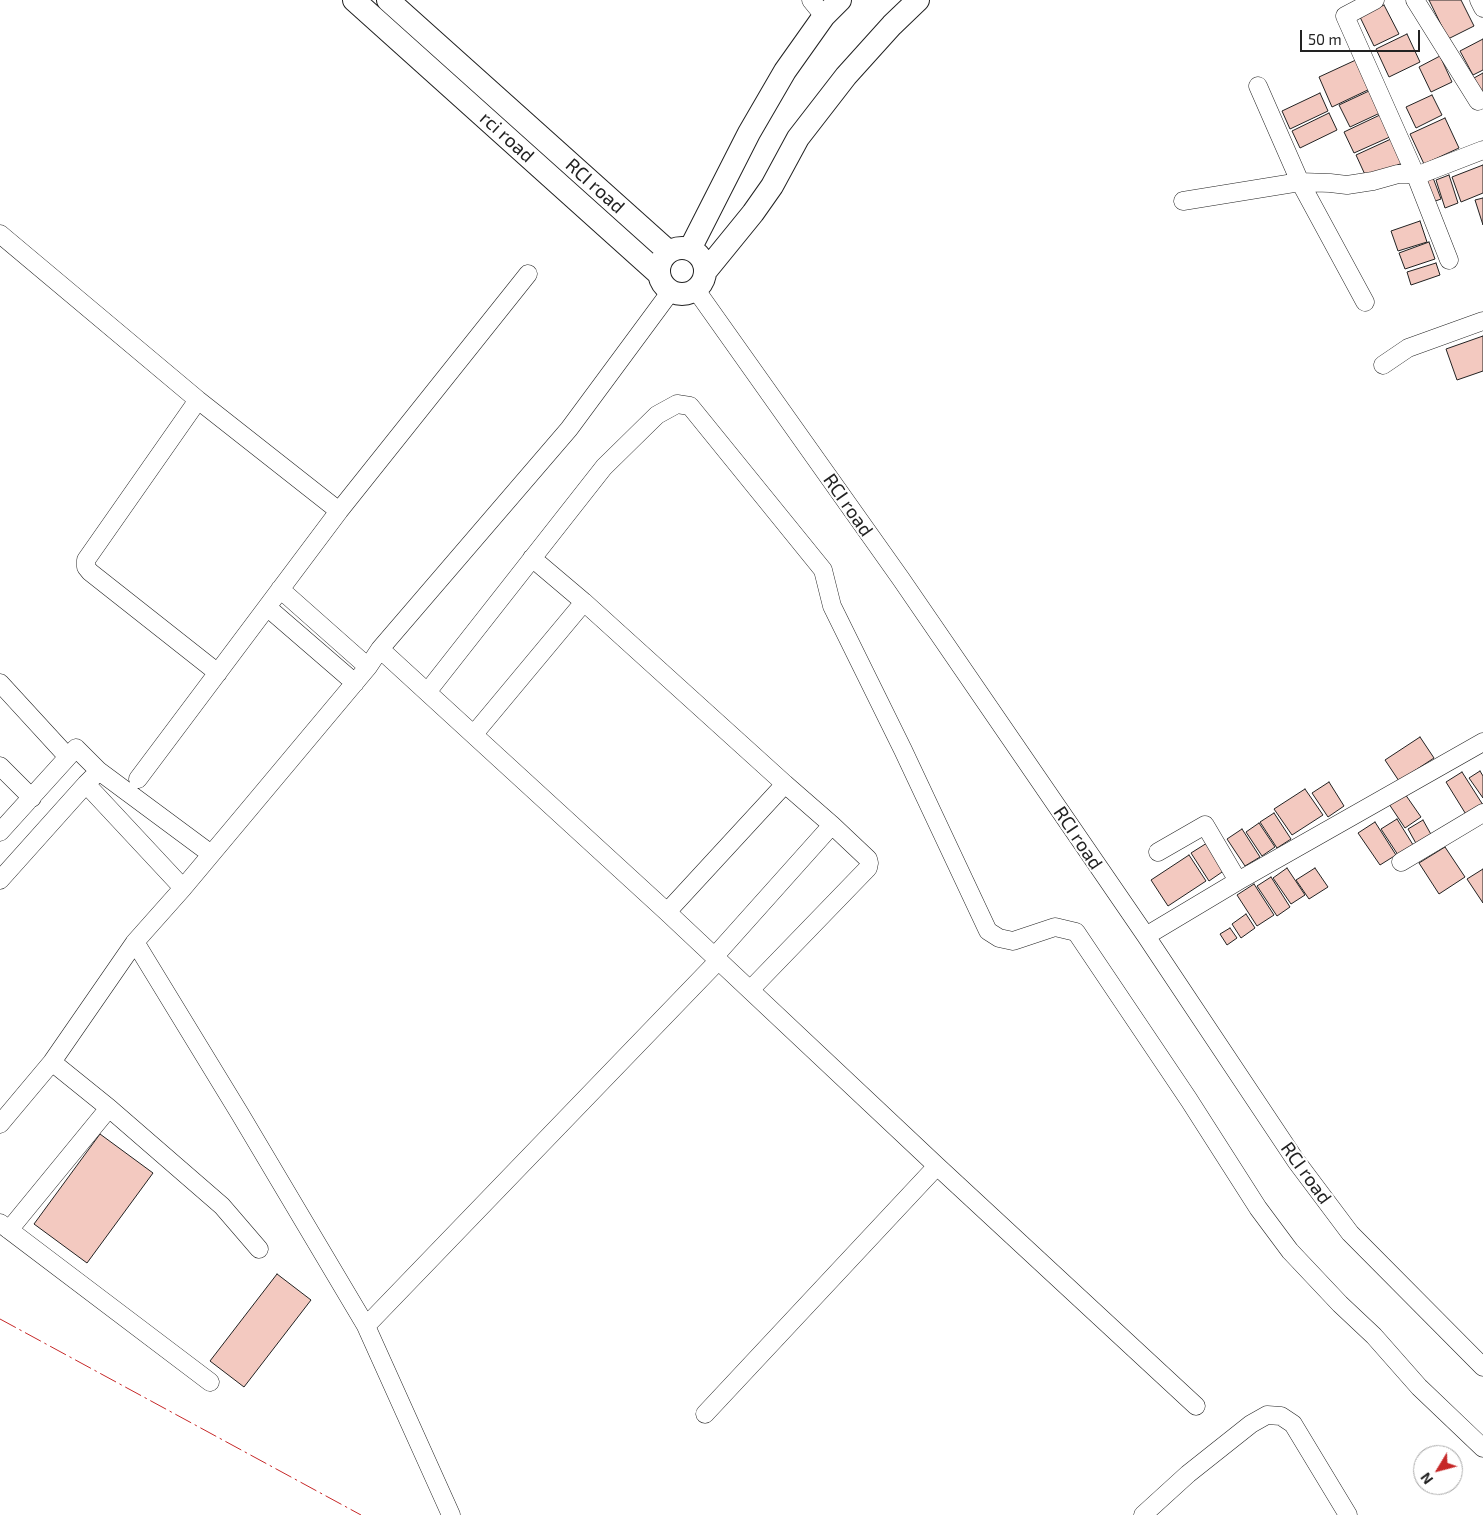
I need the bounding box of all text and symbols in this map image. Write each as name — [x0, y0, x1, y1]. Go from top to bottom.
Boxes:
scale bar — [1303, 20, 1423, 52]
text: 50 m — [1308, 30, 1342, 48]
street label: rci road — [475, 107, 539, 167]
street label: RCI road — [561, 154, 629, 218]
street label: RCI road — [818, 469, 878, 541]
street label: RCI road — [1049, 802, 1107, 874]
street label: RCI road — [1276, 1137, 1336, 1209]
north arrow — [1413, 1445, 1463, 1495]
text: N — [1417, 1470, 1436, 1488]

